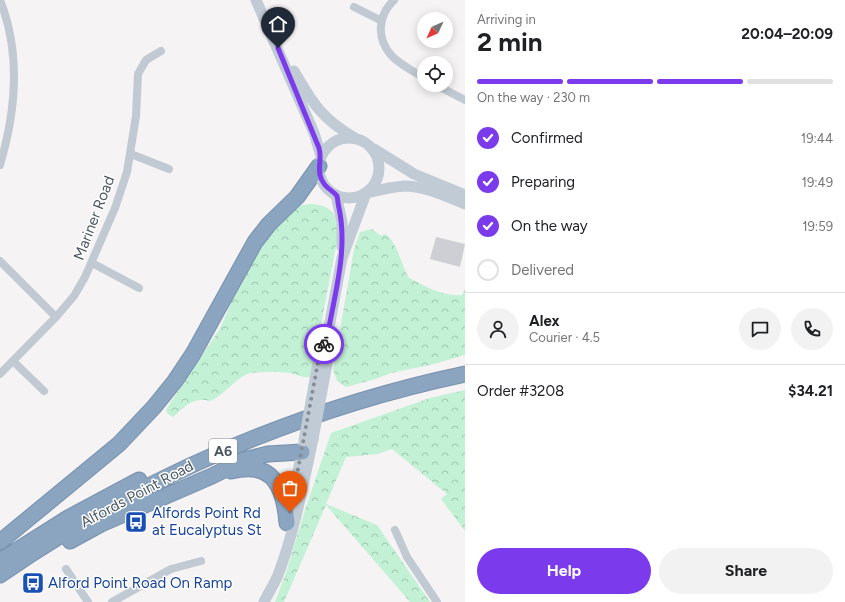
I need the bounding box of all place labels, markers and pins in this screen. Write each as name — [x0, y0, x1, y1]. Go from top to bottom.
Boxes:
pin — [261, 7.0, 295, 48]
pin — [273, 471, 307, 512]
place label: Alfords Point Rd at Eucalyptus St — [152, 504, 262, 539]
bus stop icon: Alfords Point Rd at Eucalyptus St — [123, 509, 149, 535]
bus stop icon: Alford Point Road On Ramp — [20, 570, 46, 596]
place label: Alford Point Road On Ramp — [48, 574, 232, 592]

